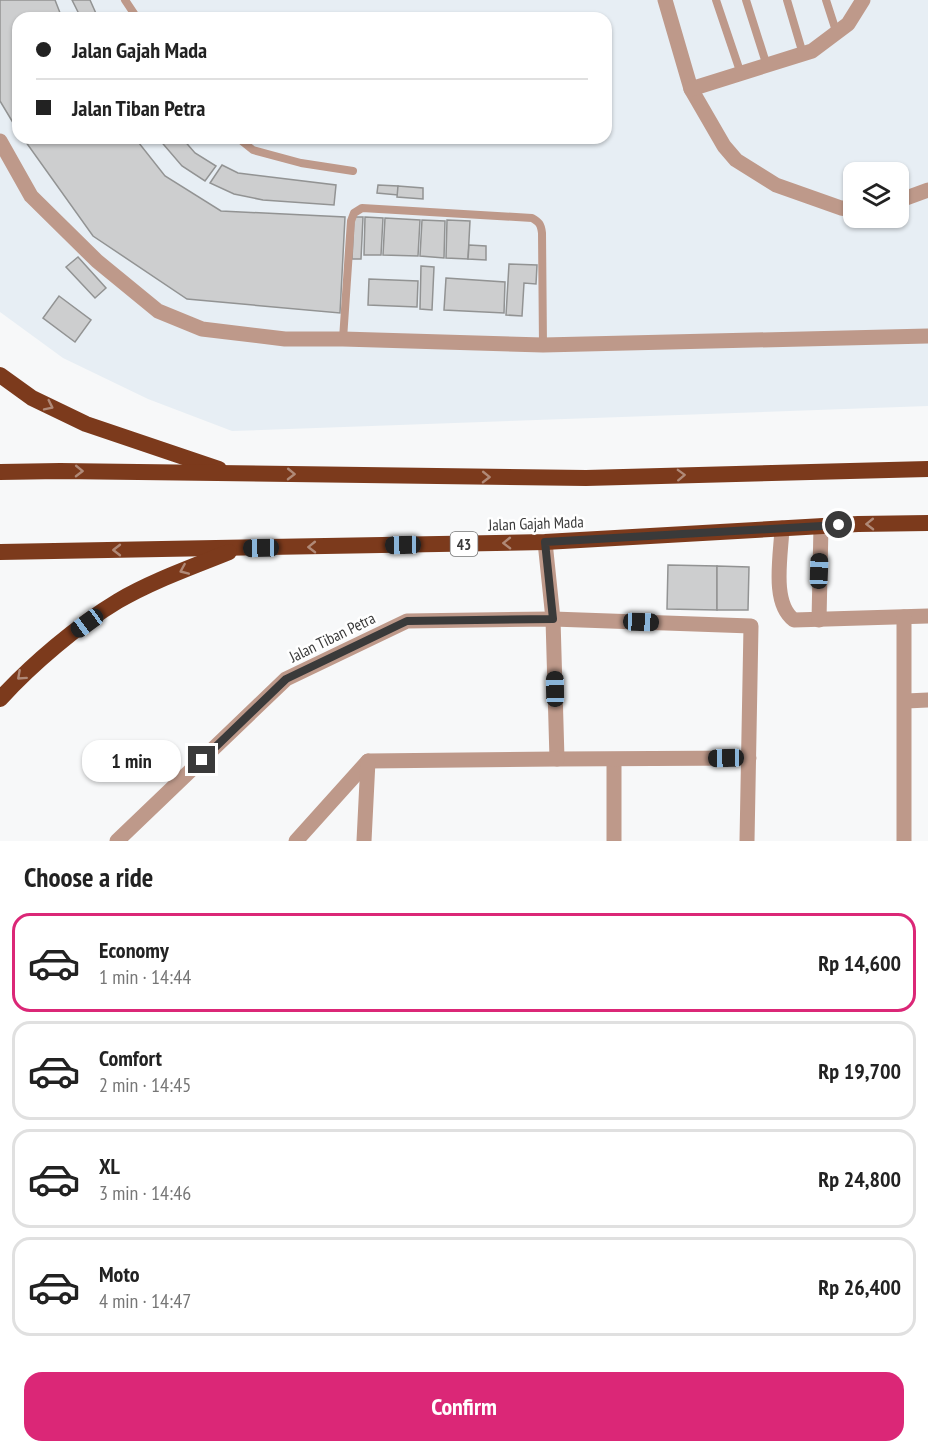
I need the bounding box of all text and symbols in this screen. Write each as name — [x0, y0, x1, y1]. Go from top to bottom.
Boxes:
text: Jalan Gajah Mada — [72, 36, 207, 64]
text: Jalan Tiban Petra — [72, 94, 205, 122]
map controls — [843, 162, 909, 228]
button: layers — [843, 162, 909, 228]
one-way arrow — [43, 399, 54, 411]
one-way arrow — [75, 465, 84, 477]
one-way arrow — [286, 468, 295, 481]
one-way arrow — [676, 469, 685, 481]
one-way arrow — [481, 471, 490, 483]
street label: Jalan Gajah Mada — [487, 511, 584, 535]
route start — [825, 511, 852, 538]
one-way arrow — [865, 517, 874, 530]
road number: 43 — [450, 532, 478, 556]
car — [385, 536, 421, 554]
one-way arrow — [503, 537, 512, 549]
car — [243, 539, 279, 557]
one-way arrow — [308, 541, 317, 553]
one-way arrow — [113, 544, 122, 556]
car — [809, 553, 829, 589]
one-way arrow — [179, 563, 190, 575]
car — [67, 605, 107, 641]
street label: Jalan Tiban Petra — [285, 608, 378, 667]
car — [623, 612, 659, 632]
one-way arrow — [18, 669, 29, 680]
car — [546, 671, 564, 707]
callout: 1 min — [82, 739, 181, 781]
route end — [188, 746, 215, 773]
text: 1 min — [111, 748, 152, 774]
car — [708, 749, 744, 767]
text: Choose a ride — [24, 860, 153, 894]
icon: car — [27, 936, 81, 990]
text: Economy — [99, 936, 169, 964]
text: Rp 14,600 — [818, 949, 901, 977]
text: 1 min · 14:44 — [99, 964, 191, 990]
icon: car — [27, 1044, 81, 1098]
text: Comfort — [99, 1044, 162, 1072]
text: Rp 19,700 — [818, 1057, 901, 1085]
text: 2 min · 14:45 — [99, 1072, 191, 1098]
icon: car — [27, 1152, 81, 1206]
text: XL — [99, 1152, 120, 1180]
text: Rp 24,800 — [818, 1165, 901, 1193]
text: 3 min · 14:46 — [99, 1180, 191, 1206]
icon: car — [27, 1260, 81, 1314]
text: Moto — [99, 1260, 140, 1288]
text: Rp 26,400 — [818, 1273, 901, 1301]
text: 4 min · 14:47 — [99, 1288, 191, 1314]
button: Confirm — [24, 1372, 904, 1441]

